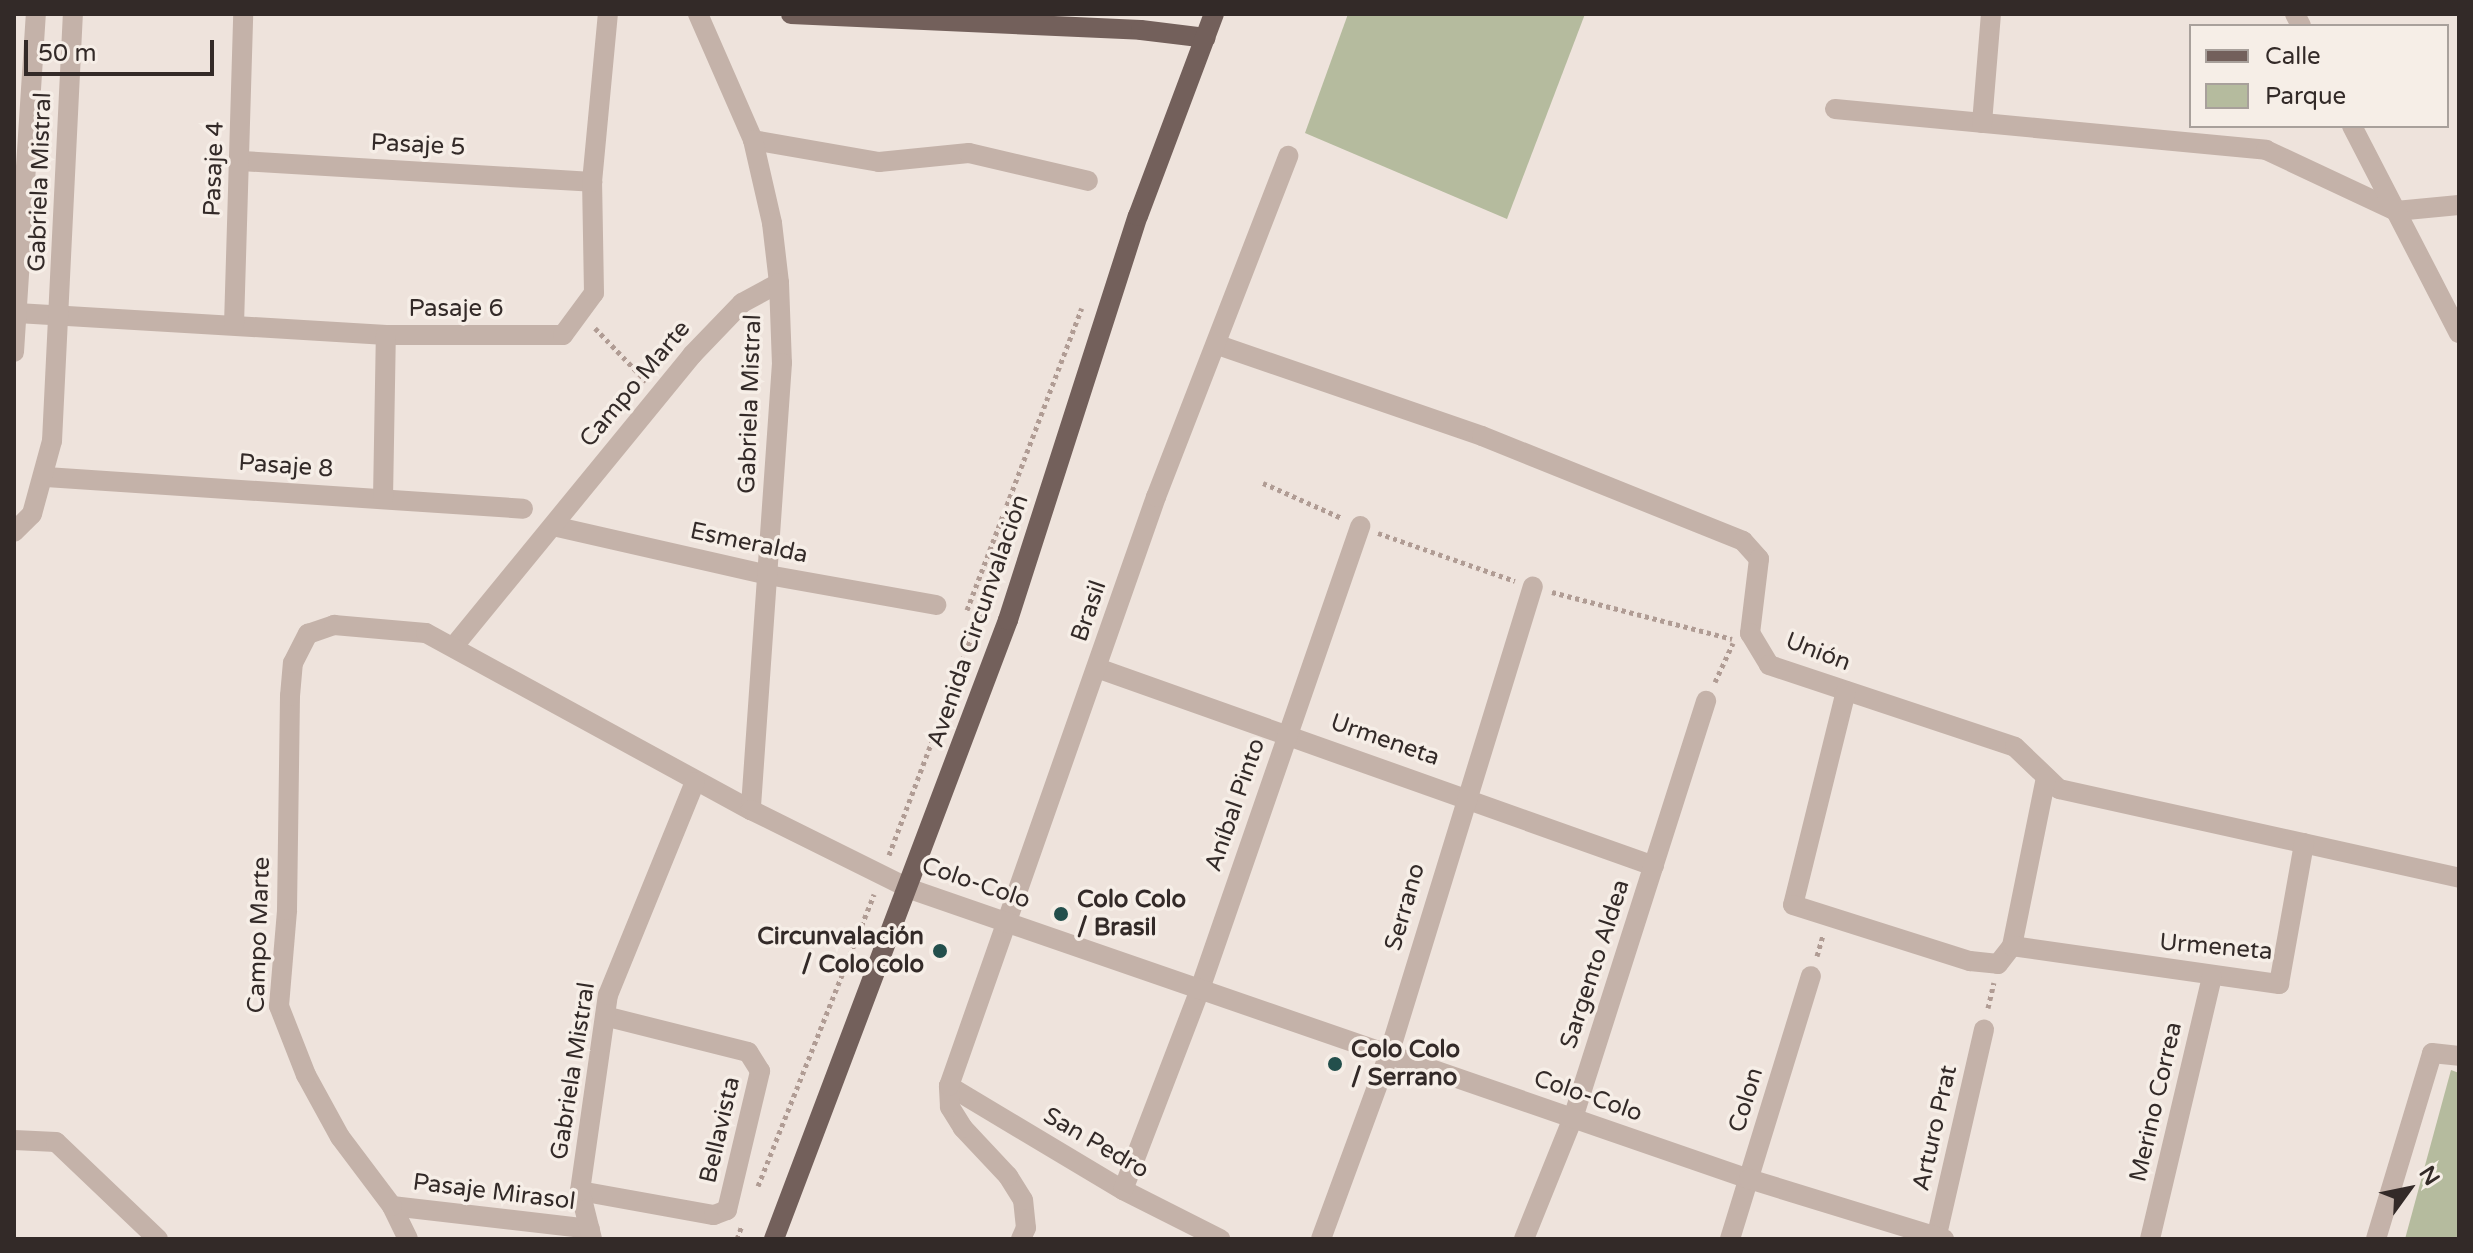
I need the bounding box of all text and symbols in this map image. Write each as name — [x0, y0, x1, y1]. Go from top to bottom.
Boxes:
scale bar — [28, 24, 218, 74]
legend — [2189, 24, 2449, 128]
text: 50 m — [38, 39, 96, 68]
text: Calle — [2265, 42, 2321, 71]
text: Parque — [2265, 82, 2346, 111]
street label: Gabriela Mistral — [22, 92, 58, 272]
street label: Pasaje 4 — [198, 121, 230, 217]
street label: Pasaje 5 — [370, 128, 466, 162]
street label: Pasaje 6 — [409, 295, 503, 323]
street label: Gabriela Mistral — [732, 314, 768, 494]
street label: Campo Marte — [574, 315, 696, 453]
street label: Pasaje 8 — [238, 448, 334, 484]
street label: Avenida Circunvalación — [921, 491, 1035, 751]
street label: Esmeralda — [688, 516, 810, 570]
street label: Brasil — [1065, 577, 1113, 645]
street label: Unión — [1781, 626, 1855, 678]
street label: Urmeneta — [1327, 708, 1443, 772]
street label: Aníbal Pinto — [1199, 735, 1271, 875]
street label: Colo-Colo — [918, 851, 1034, 915]
street label: Campo Marte — [242, 856, 276, 1014]
street label: Serrano — [1379, 860, 1431, 954]
street label: Sargento Aldea — [1554, 876, 1636, 1052]
place label: Colo Colo / Brasil — [1077, 886, 1186, 942]
marker: Colo Colo / Brasil — [1052, 905, 1070, 923]
place label: Circunvalación / Colo colo — [757, 923, 924, 979]
street label: Urmeneta — [2158, 928, 2274, 966]
marker: Circunvalación / Colo colo — [931, 942, 949, 960]
street label: Gabriela Mistral — [545, 980, 601, 1162]
street label: Merino Correa — [2124, 1019, 2188, 1185]
place label: Colo Colo / Serrano — [1351, 1036, 1460, 1092]
marker: Colo Colo / Serrano — [1326, 1055, 1344, 1073]
street label: Arturo Prat — [1907, 1062, 1963, 1194]
street label: Colo-Colo — [1530, 1064, 1646, 1128]
street label: Colon — [1723, 1064, 1769, 1136]
street label: Bellavista — [694, 1074, 746, 1186]
street label: San Pedro — [1038, 1101, 1154, 1185]
north arrow — [2369, 1149, 2449, 1229]
text: N — [2413, 1161, 2445, 1190]
street label: Pasaje Mirasol — [411, 1168, 577, 1216]

